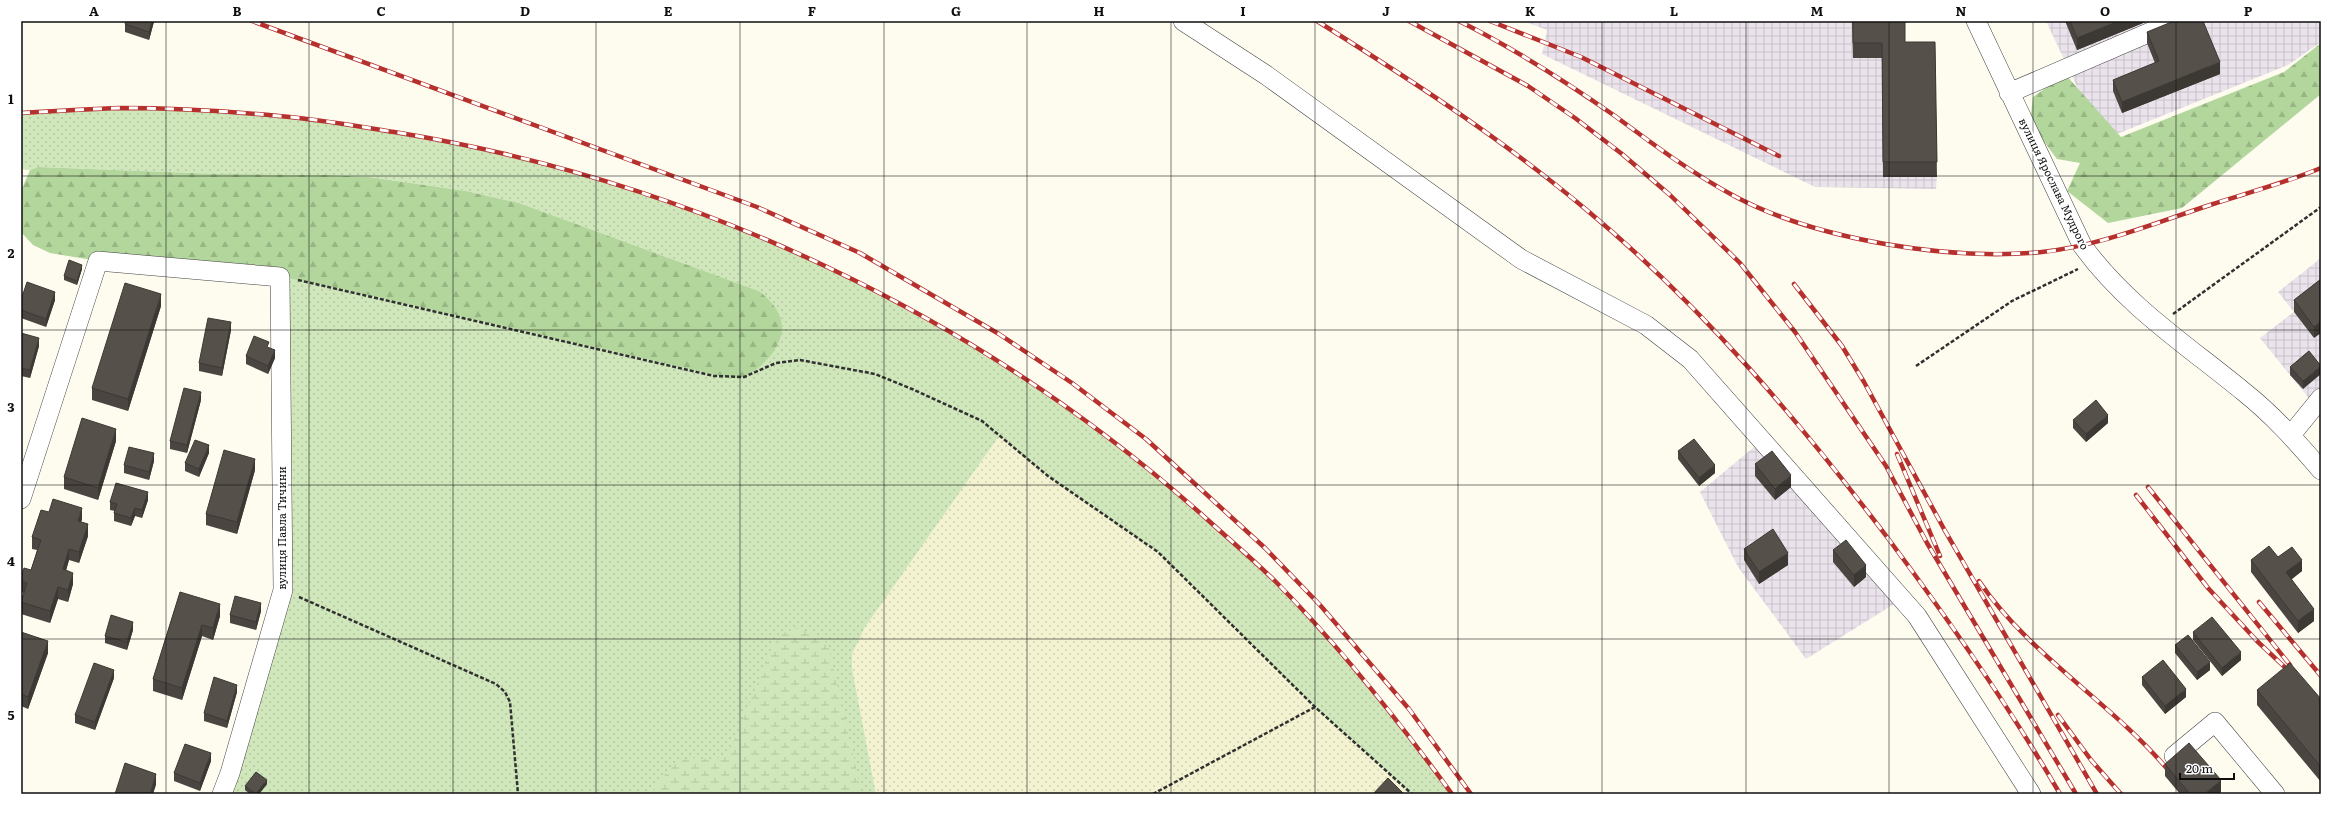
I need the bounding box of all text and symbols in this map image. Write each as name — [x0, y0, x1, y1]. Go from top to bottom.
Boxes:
text: A — [89, 1, 99, 20]
text: B — [233, 1, 242, 20]
text: C — [376, 1, 386, 20]
text: D — [520, 1, 530, 20]
text: E — [664, 1, 673, 20]
text: F — [808, 1, 816, 20]
text: G — [951, 1, 961, 20]
text: H — [1094, 1, 1105, 20]
text: I — [1240, 1, 1246, 20]
text: J — [1382, 1, 1390, 20]
text: K — [1525, 1, 1536, 20]
text: L — [1670, 1, 1678, 20]
text: M — [1811, 1, 1824, 20]
text: N — [1956, 1, 1967, 20]
text: O — [2100, 1, 2110, 20]
text: P — [2244, 1, 2253, 20]
text: 1 — [8, 89, 14, 108]
street label: вулиця Ярослава Мудрого — [2016, 115, 2094, 252]
text: 2 — [8, 243, 15, 262]
text: 3 — [7, 397, 15, 416]
street label: вулиця Павла Тичини — [273, 466, 289, 590]
text: 4 — [7, 551, 15, 570]
text: 5 — [7, 705, 15, 724]
scale bar — [2180, 755, 2234, 781]
text: 20 m — [2186, 759, 2213, 777]

